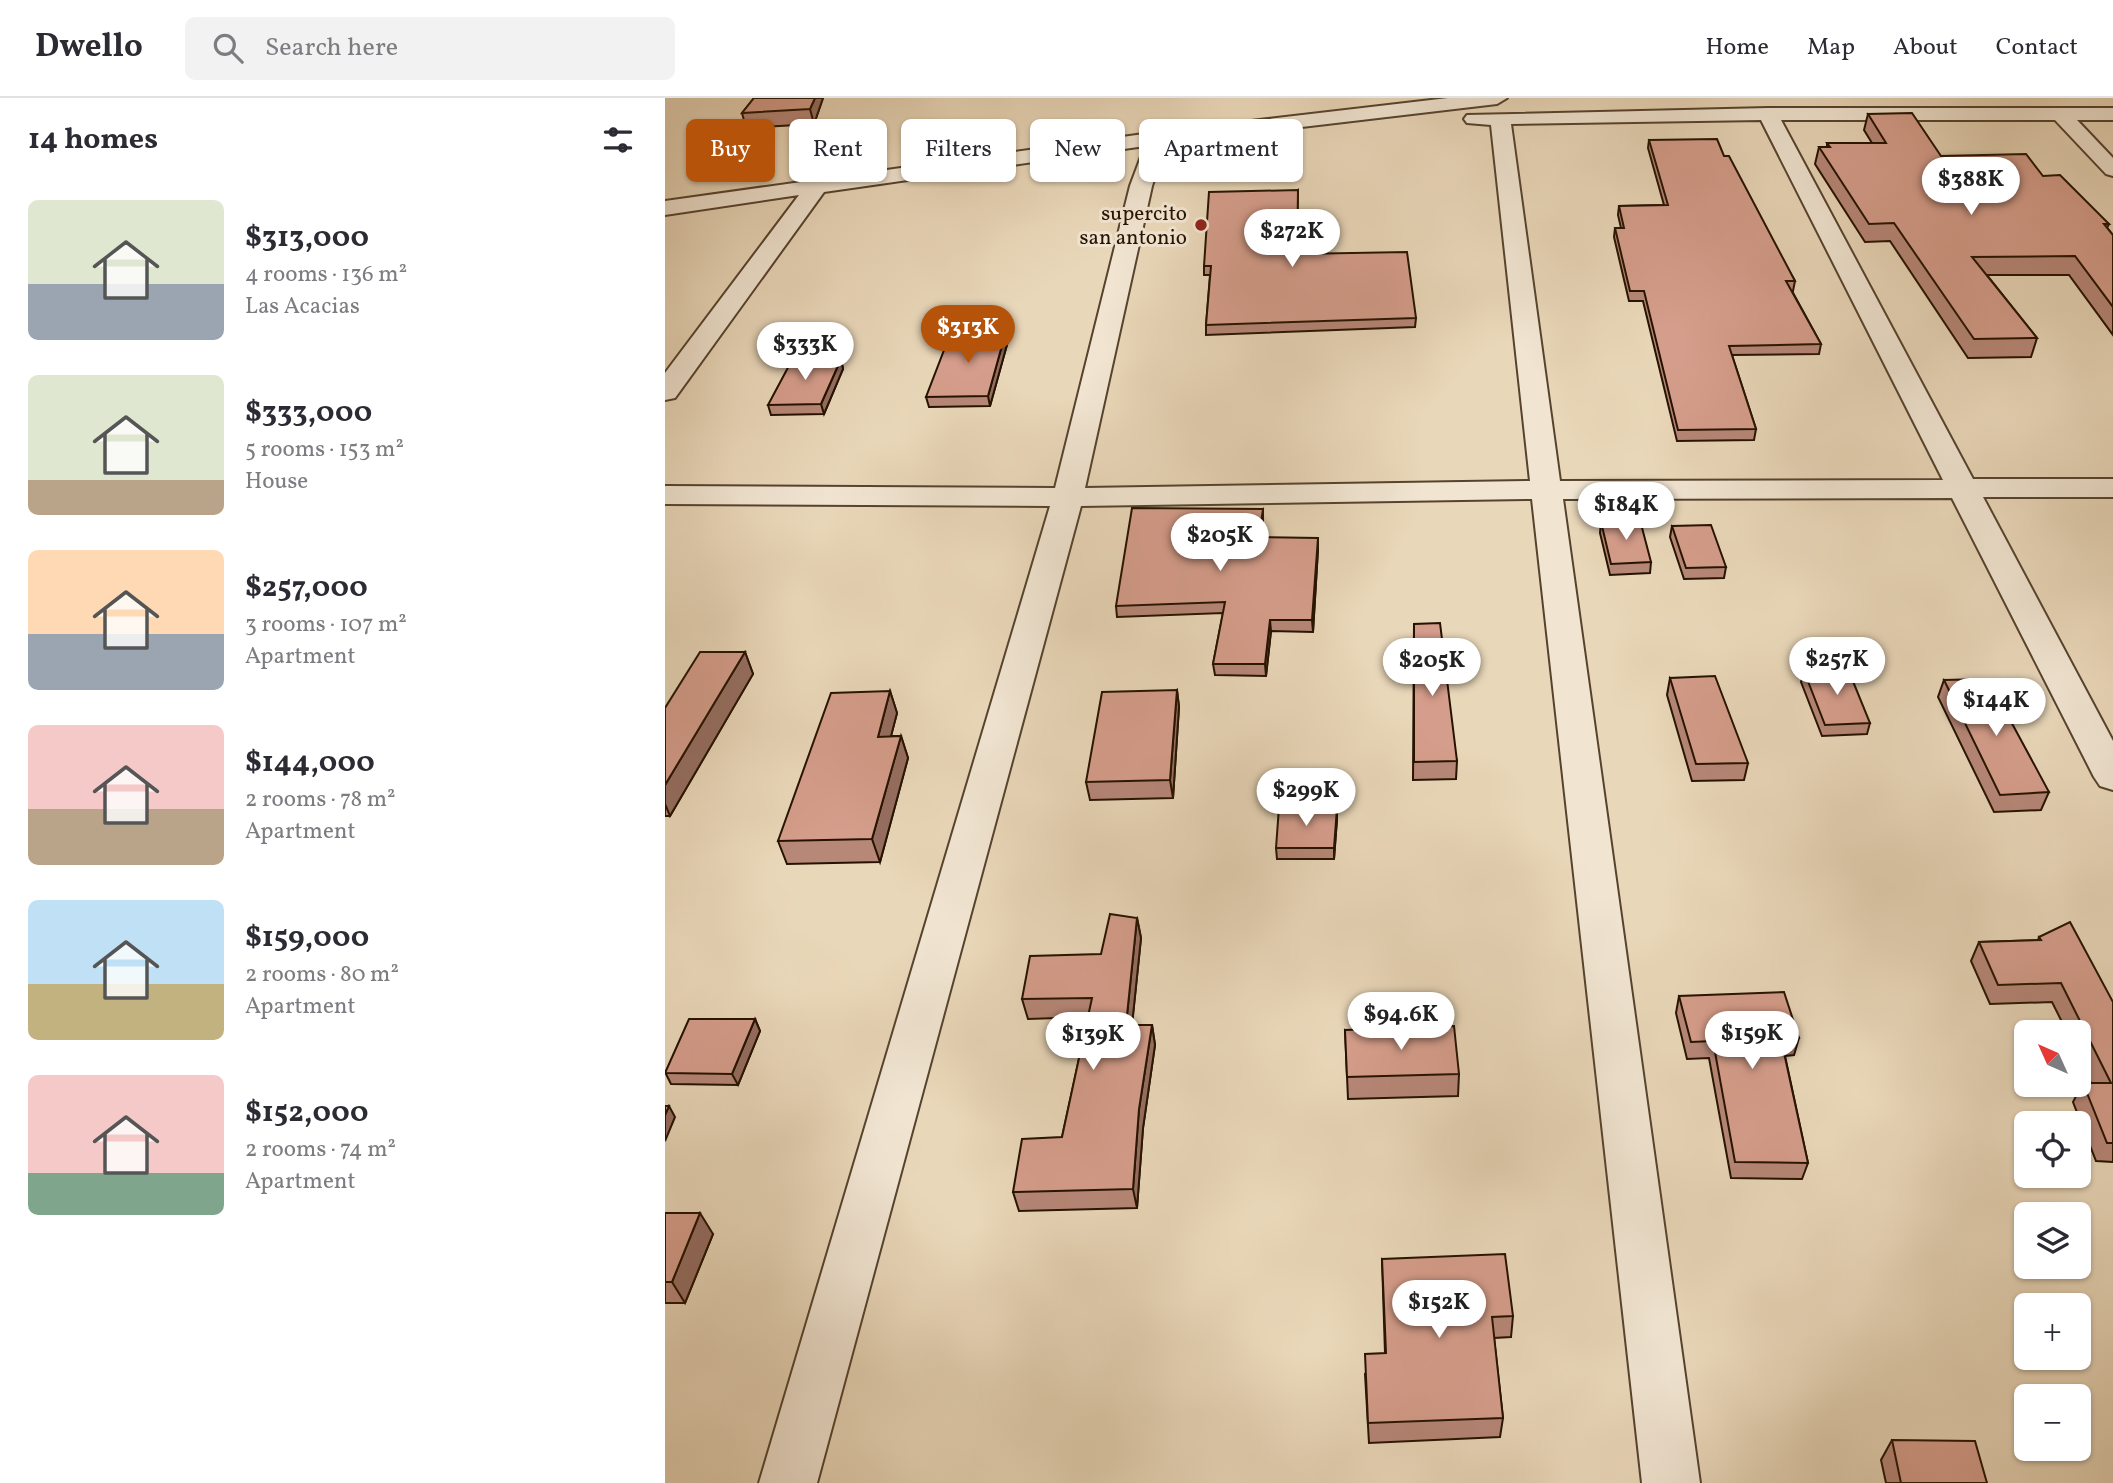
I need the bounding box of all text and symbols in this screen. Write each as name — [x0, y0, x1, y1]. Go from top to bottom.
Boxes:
search box — [185, 17, 675, 80]
text: Dwello — [35, 25, 143, 71]
icon: search — [209, 29, 247, 67]
text: Search here — [265, 30, 398, 66]
text: Home — [1705, 31, 1769, 65]
text: Map — [1807, 31, 1855, 65]
text: About — [1893, 31, 1958, 65]
text: Contact — [1996, 31, 2078, 65]
text: 14 homes — [28, 119, 158, 161]
chip: Buy — [686, 119, 775, 182]
chip: Rent — [789, 119, 887, 182]
chip: Filters — [901, 119, 1016, 182]
chip: New — [1030, 119, 1125, 182]
chip: Apartment — [1139, 119, 1303, 182]
icon: filters — [599, 121, 637, 159]
pin: $388K — [1922, 158, 2020, 217]
text: $388K — [1938, 164, 2004, 196]
place label: supercito san antonio — [1079, 200, 1187, 253]
pin: $272K — [1243, 209, 1341, 269]
text: $272K — [1260, 216, 1324, 248]
text: $313,000 — [245, 217, 369, 259]
marker: supercito san antonio — [1193, 217, 1209, 233]
icon: home — [84, 228, 168, 312]
text: 4 rooms · 136 m² — [245, 259, 407, 291]
text: Las Acacias — [245, 291, 360, 323]
pin: $313K — [919, 306, 1017, 365]
text: $313K — [937, 312, 999, 344]
pin: $333K — [756, 322, 854, 382]
text: $333K — [773, 329, 837, 361]
text: $333,000 — [245, 392, 372, 434]
icon: home — [84, 403, 168, 487]
text: 5 rooms · 153 m² — [245, 434, 404, 466]
text: House — [245, 466, 308, 498]
pin: $184K — [1577, 482, 1675, 542]
text: $184K — [1594, 489, 1658, 521]
pin: $205K — [1171, 514, 1269, 573]
text: $205K — [1187, 520, 1253, 552]
text: $257,000 — [245, 567, 368, 609]
icon: home — [84, 578, 168, 662]
text: 3 rooms · 107 m² — [245, 609, 407, 641]
pin: $205K — [1383, 638, 1481, 698]
pin: $257K — [1788, 638, 1886, 697]
text: Apartment — [245, 641, 356, 673]
text: $257K — [1805, 644, 1869, 676]
text: $205K — [1399, 645, 1465, 677]
pin: $144K — [1947, 678, 2045, 738]
text: $144K — [1963, 685, 2029, 717]
text: $144,000 — [245, 742, 375, 784]
icon: home — [84, 753, 168, 837]
pin: $299K — [1257, 768, 1355, 828]
text: $299K — [1273, 775, 1339, 807]
text: 2 rooms · 78 m² — [245, 784, 396, 816]
text: Apartment — [245, 816, 356, 848]
text: $159,000 — [245, 917, 369, 959]
icon: home — [84, 928, 168, 1012]
text: 2 rooms · 80 m² — [245, 959, 399, 991]
text: Apartment — [245, 991, 356, 1023]
pin: $94.6K — [1344, 992, 1458, 1052]
text: $94.6K — [1364, 999, 1438, 1031]
pin: $139K — [1044, 1012, 1142, 1072]
pin: $159K — [1703, 1012, 1801, 1071]
text: $159K — [1721, 1018, 1783, 1050]
text: $139K — [1062, 1019, 1124, 1051]
north arrow — [2014, 1020, 2091, 1097]
map controls — [2014, 1020, 2091, 1461]
text: $152,000 — [245, 1092, 369, 1134]
icon: home — [84, 1103, 168, 1187]
button: locate — [2014, 1111, 2091, 1188]
text: 2 rooms · 74 m² — [245, 1134, 396, 1166]
text: Apartment — [245, 1166, 356, 1198]
button: layers — [2014, 1202, 2091, 1279]
pin: $152K — [1390, 1280, 1488, 1340]
text: $152K — [1408, 1287, 1470, 1319]
button: + — [2014, 1293, 2091, 1370]
button: − — [2014, 1384, 2091, 1461]

